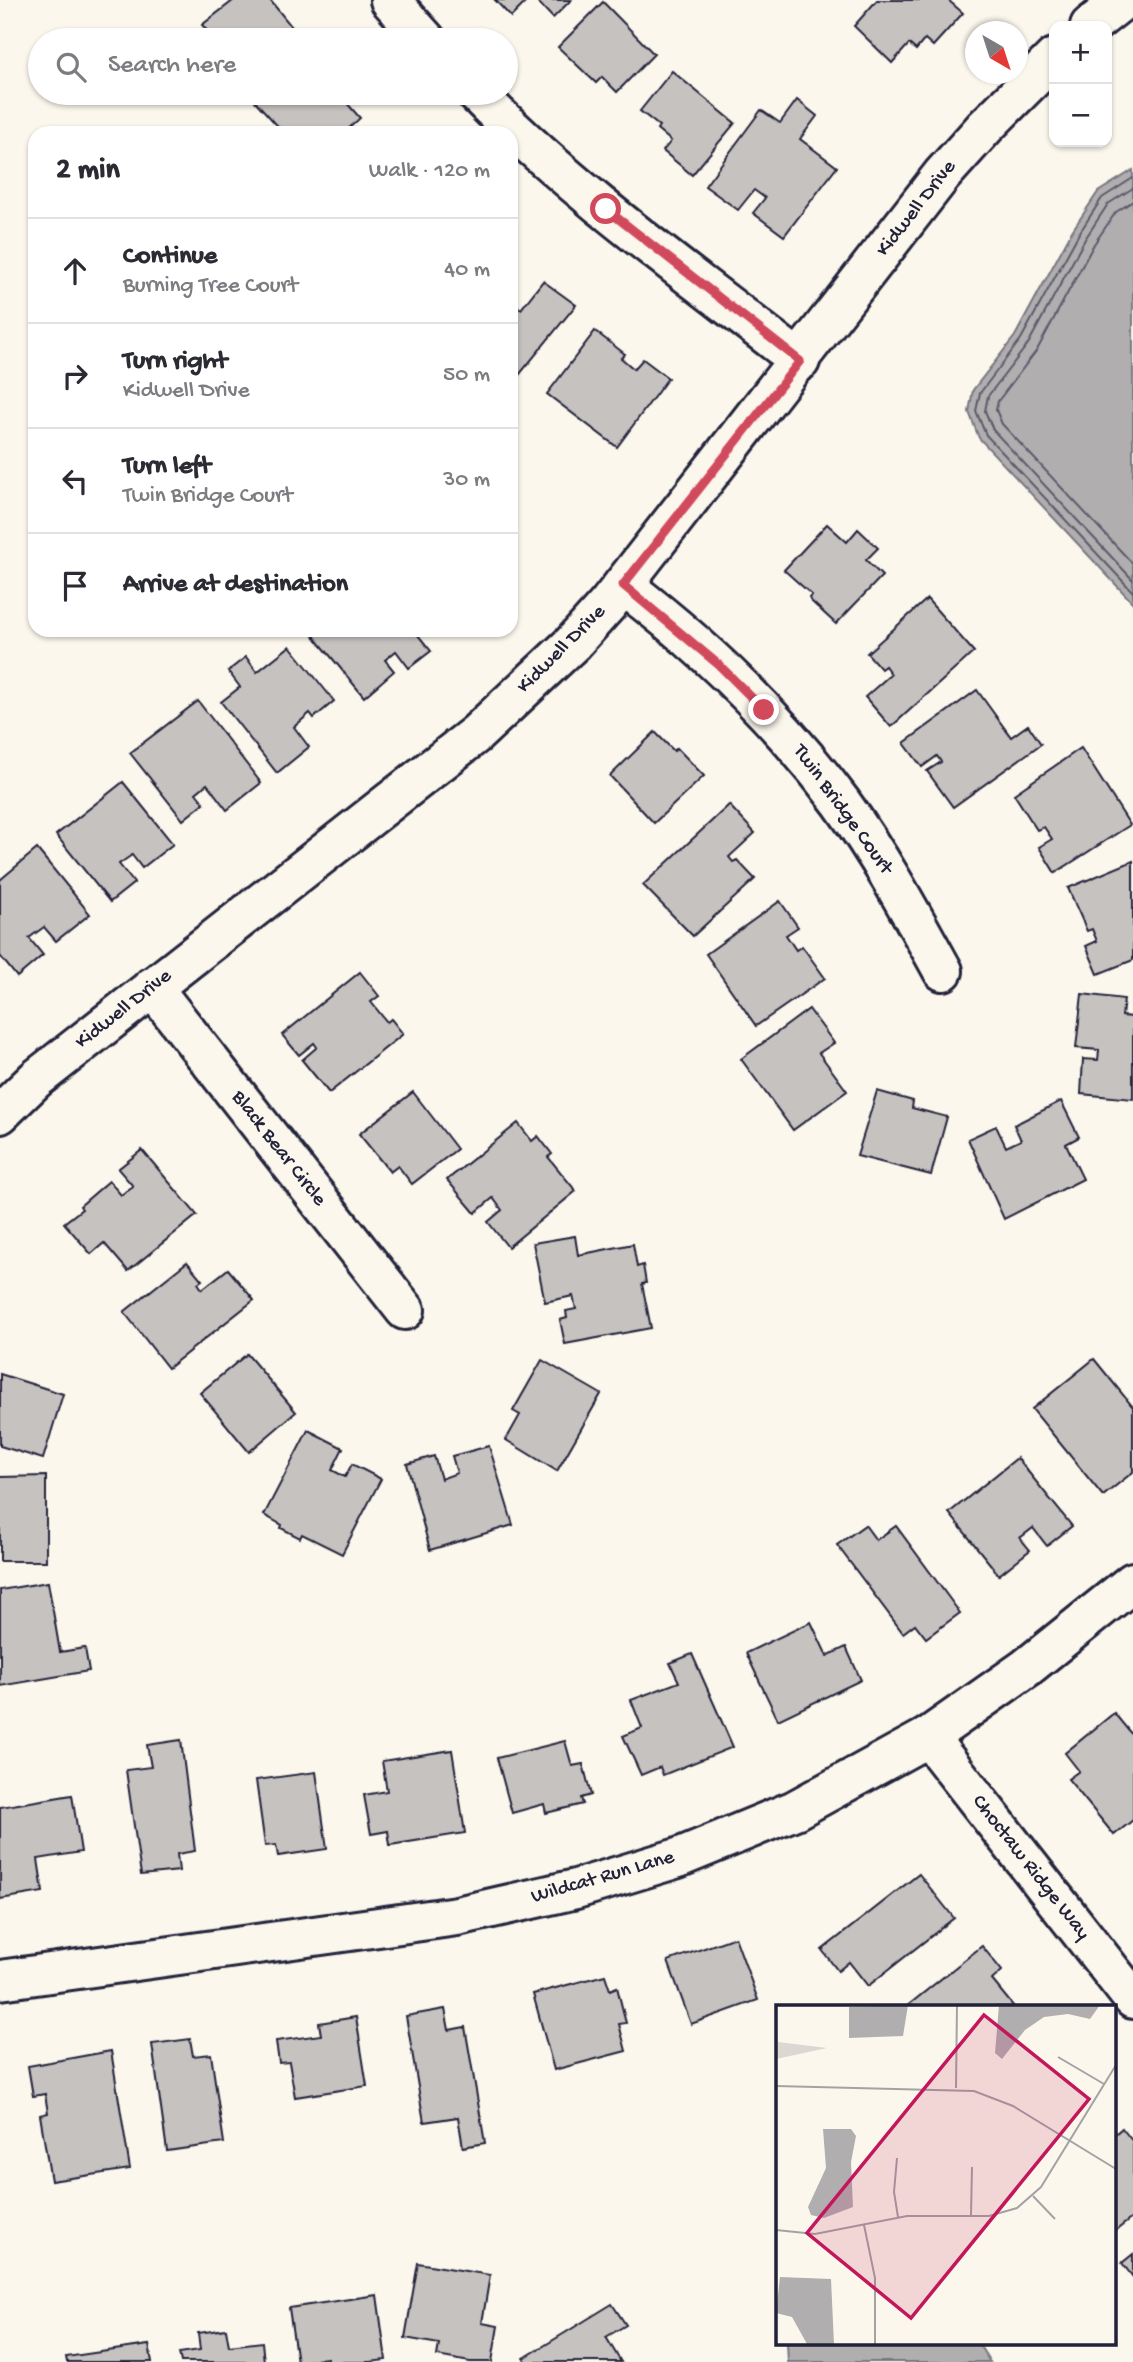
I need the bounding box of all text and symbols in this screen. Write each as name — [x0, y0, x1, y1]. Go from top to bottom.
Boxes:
north arrow — [965, 21, 1028, 84]
map controls — [1049, 21, 1112, 147]
button: + — [1049, 21, 1112, 84]
search box — [28, 28, 518, 105]
icon: search — [52, 48, 90, 86]
text: Search here — [108, 51, 236, 82]
button: − — [1049, 84, 1112, 147]
text: 2 min — [56, 154, 120, 189]
street label: Kidwell Drive — [872, 155, 963, 262]
text: Walk · 120 m — [369, 158, 490, 185]
route start — [590, 193, 621, 224]
text: Continue — [123, 242, 217, 273]
icon: ahead — [56, 252, 94, 290]
text: 40 m — [444, 257, 490, 284]
text: Burning Tree Court — [123, 273, 298, 300]
text: Turn right — [123, 347, 227, 378]
icon: right — [56, 357, 94, 395]
text: 50 m — [443, 362, 490, 389]
text: Kidwell Drive — [123, 378, 250, 405]
text: Turn left — [123, 452, 211, 483]
icon: left — [56, 462, 94, 500]
text: 30 m — [443, 467, 490, 494]
text: Twin Bridge Court — [123, 483, 293, 510]
icon: arrive — [56, 567, 94, 605]
text: Arrive at destination — [123, 570, 348, 601]
street label: Kidwell Drive — [512, 599, 613, 700]
route end — [748, 694, 779, 725]
street label: Twin Bridge Court — [786, 739, 899, 882]
street label: Kidwell Drive — [71, 964, 178, 1055]
street label: Black Bear Circle — [224, 1085, 332, 1213]
street label: Choctaw Ridge Way — [965, 1790, 1095, 1946]
street label: Wildcat Run Lane — [529, 1845, 679, 1910]
inset map — [776, 2005, 1116, 2344]

